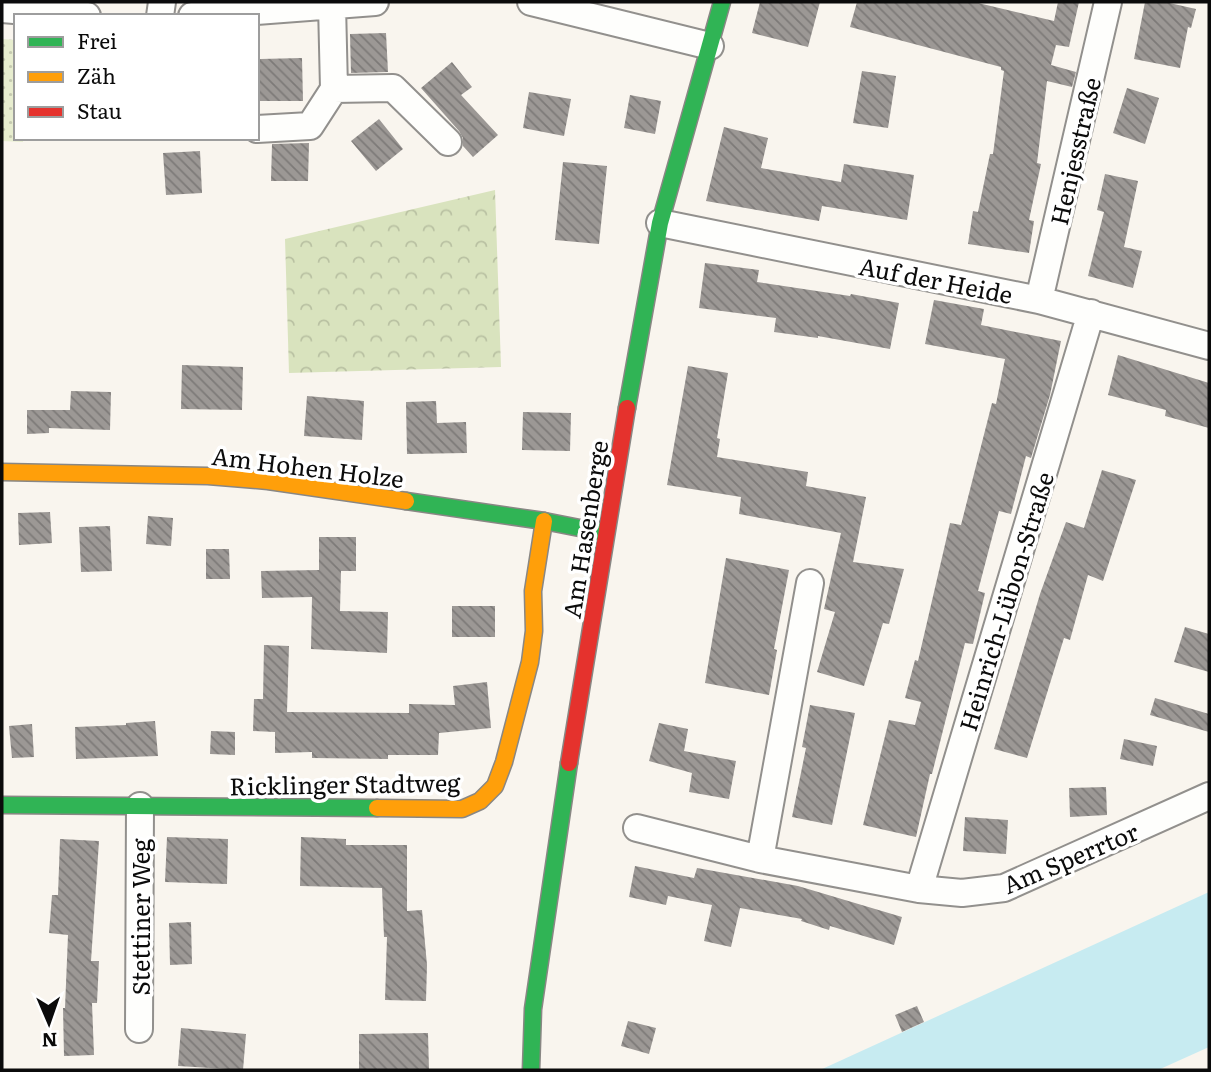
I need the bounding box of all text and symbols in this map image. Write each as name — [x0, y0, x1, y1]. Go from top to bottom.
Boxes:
legend — [14, 14, 259, 140]
text: Frei — [77, 24, 117, 55]
text: Zäh — [77, 59, 116, 90]
street label: Henjesstraße — [1040, 74, 1108, 228]
text: Stau — [77, 94, 122, 125]
street label: Auf der Heide — [856, 247, 1016, 311]
street label: Am Hohen Holze — [210, 437, 406, 495]
street label: Am Hasenberge — [553, 437, 615, 621]
street label: Heinrich-Lübon-Straße — [949, 467, 1061, 735]
street label: Ricklinger Stadtweg — [229, 763, 461, 803]
street label: Am Sperrtor — [997, 812, 1144, 901]
street label: Stettiner Weg — [122, 838, 157, 996]
north arrow — [14, 988, 84, 1058]
text: N — [41, 1027, 58, 1055]

